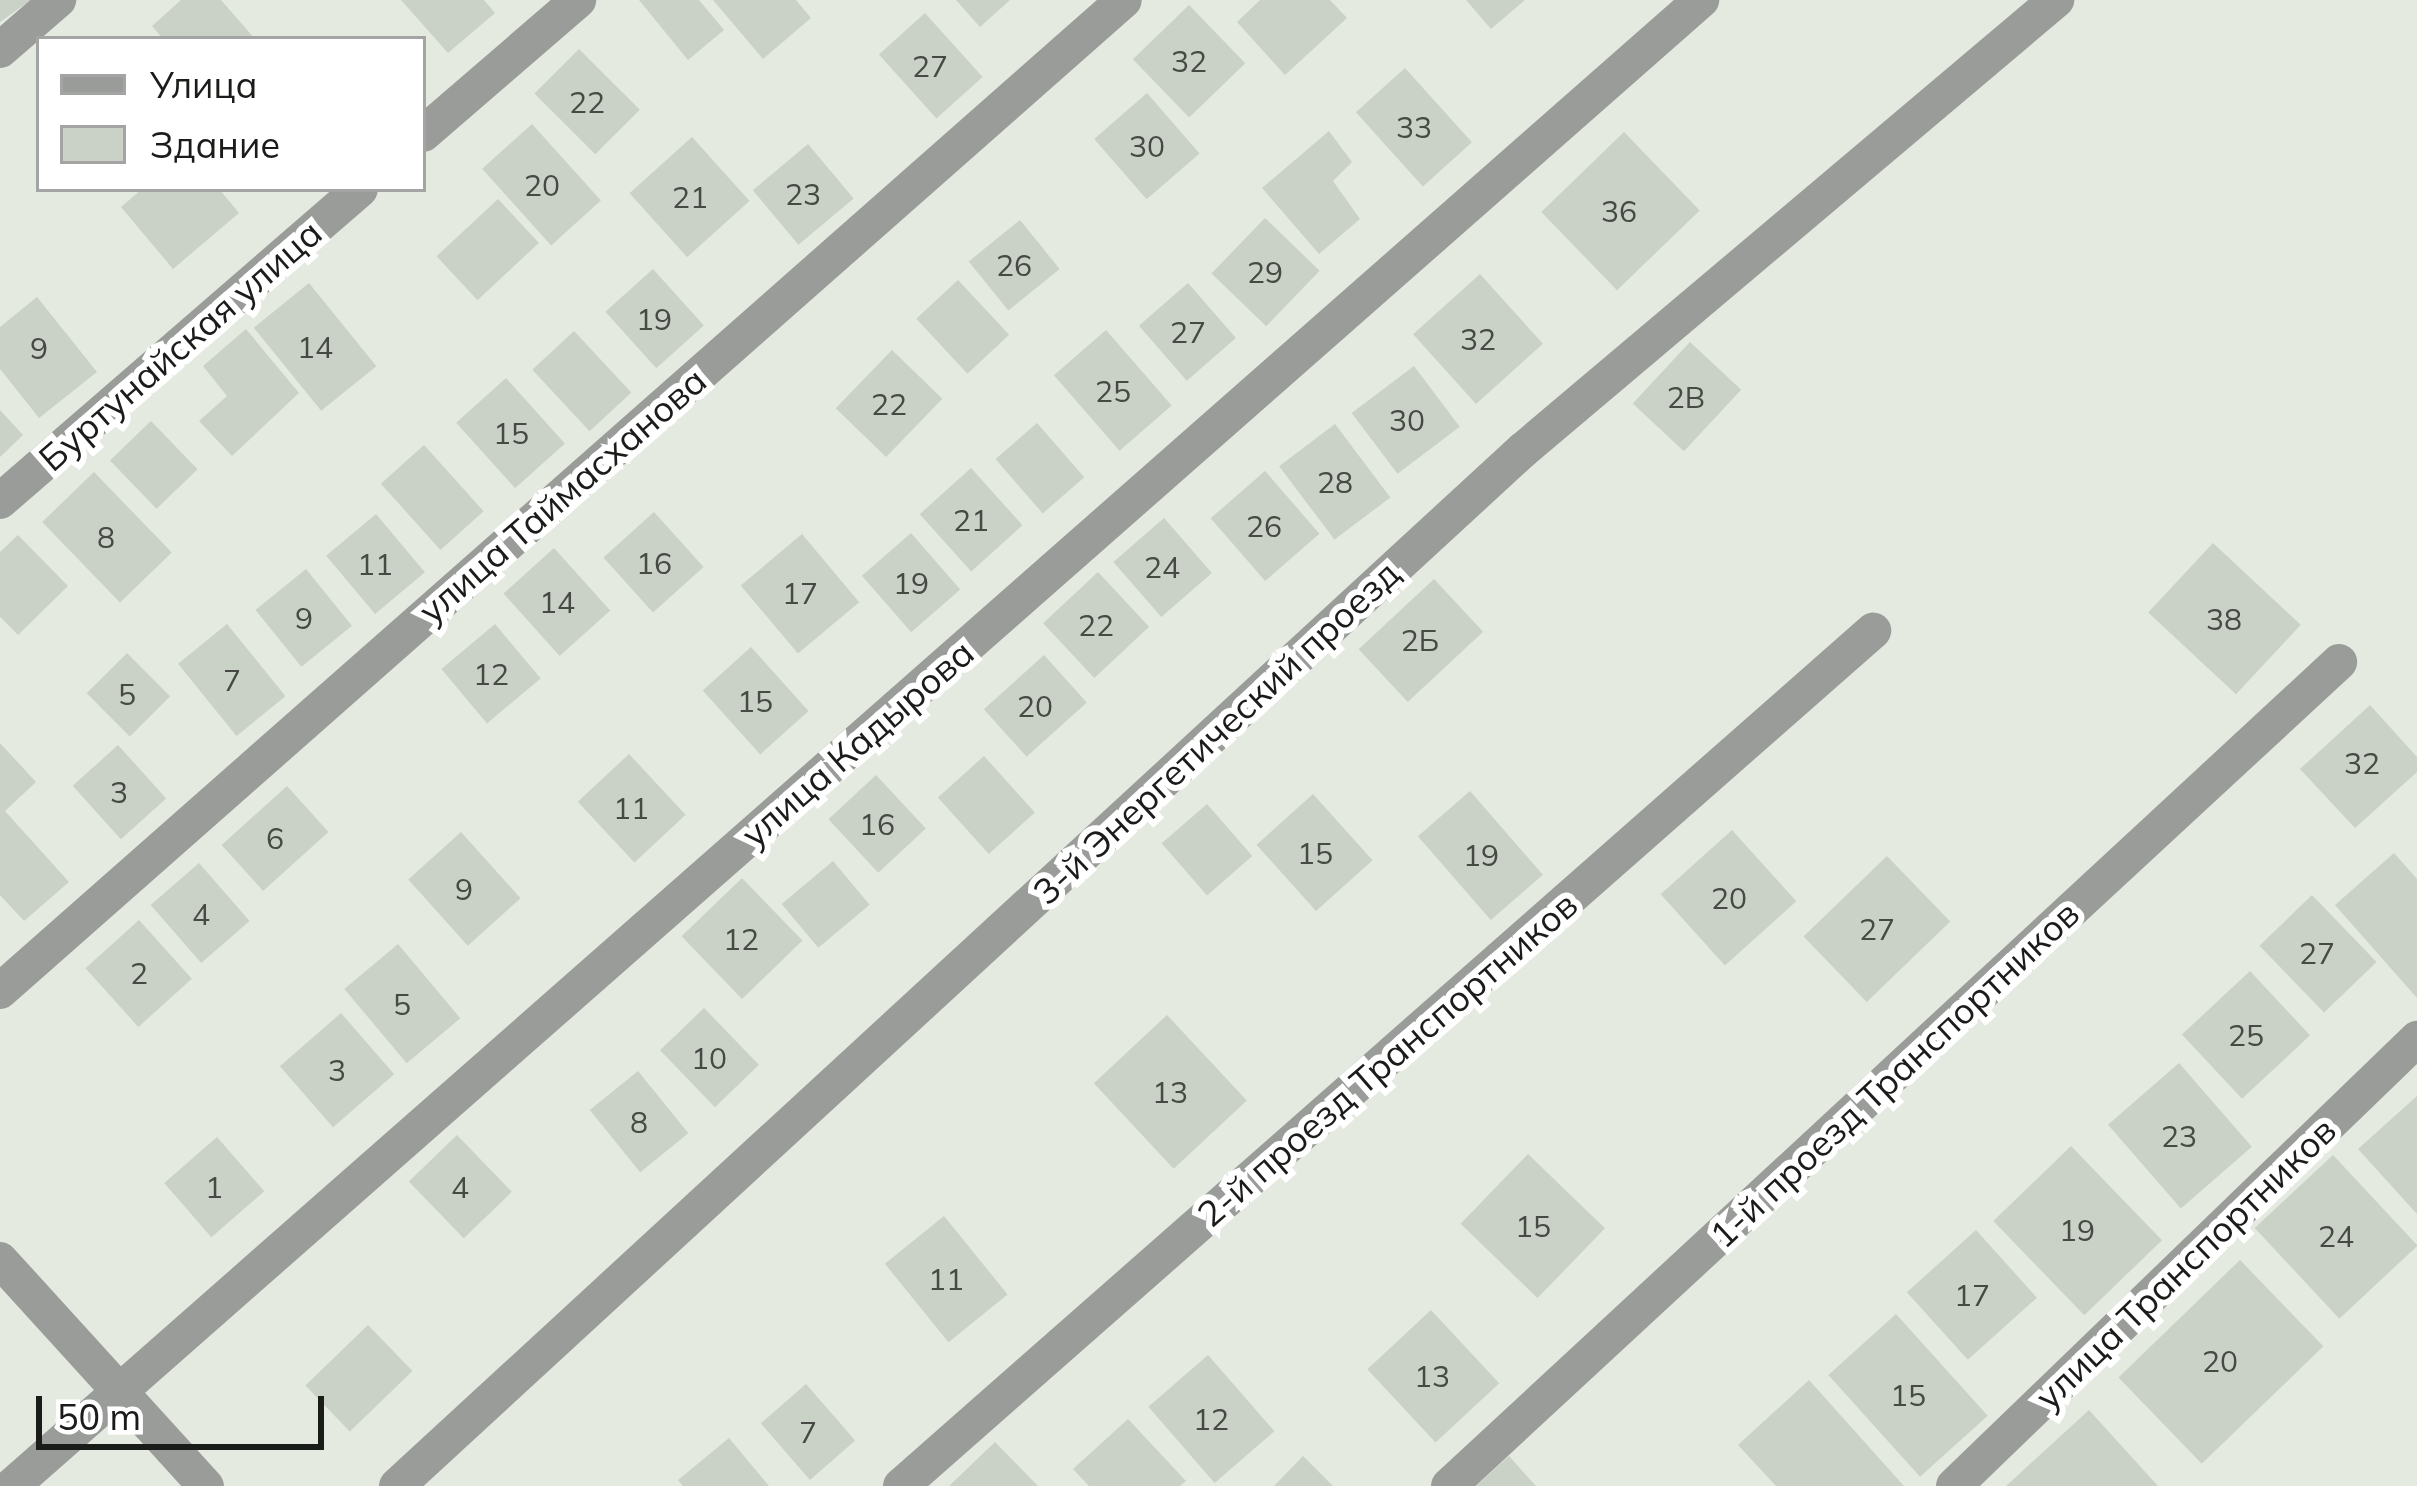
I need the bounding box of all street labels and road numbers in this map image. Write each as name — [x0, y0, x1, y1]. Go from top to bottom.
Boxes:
street label: Буртунайская улица — [30, 211, 330, 479]
street label: улица Таймасханова — [409, 358, 715, 632]
street label: 3-й Энергетический проезд — [1024, 551, 1408, 913]
street label: улица Кадырова — [732, 630, 982, 856]
street label: 2-й проезд Транспортников — [1188, 882, 1586, 1236]
street label: 1-й проезд Транспортников — [1701, 892, 2087, 1256]
street label: улица Транспортников — [2026, 1108, 2344, 1418]

